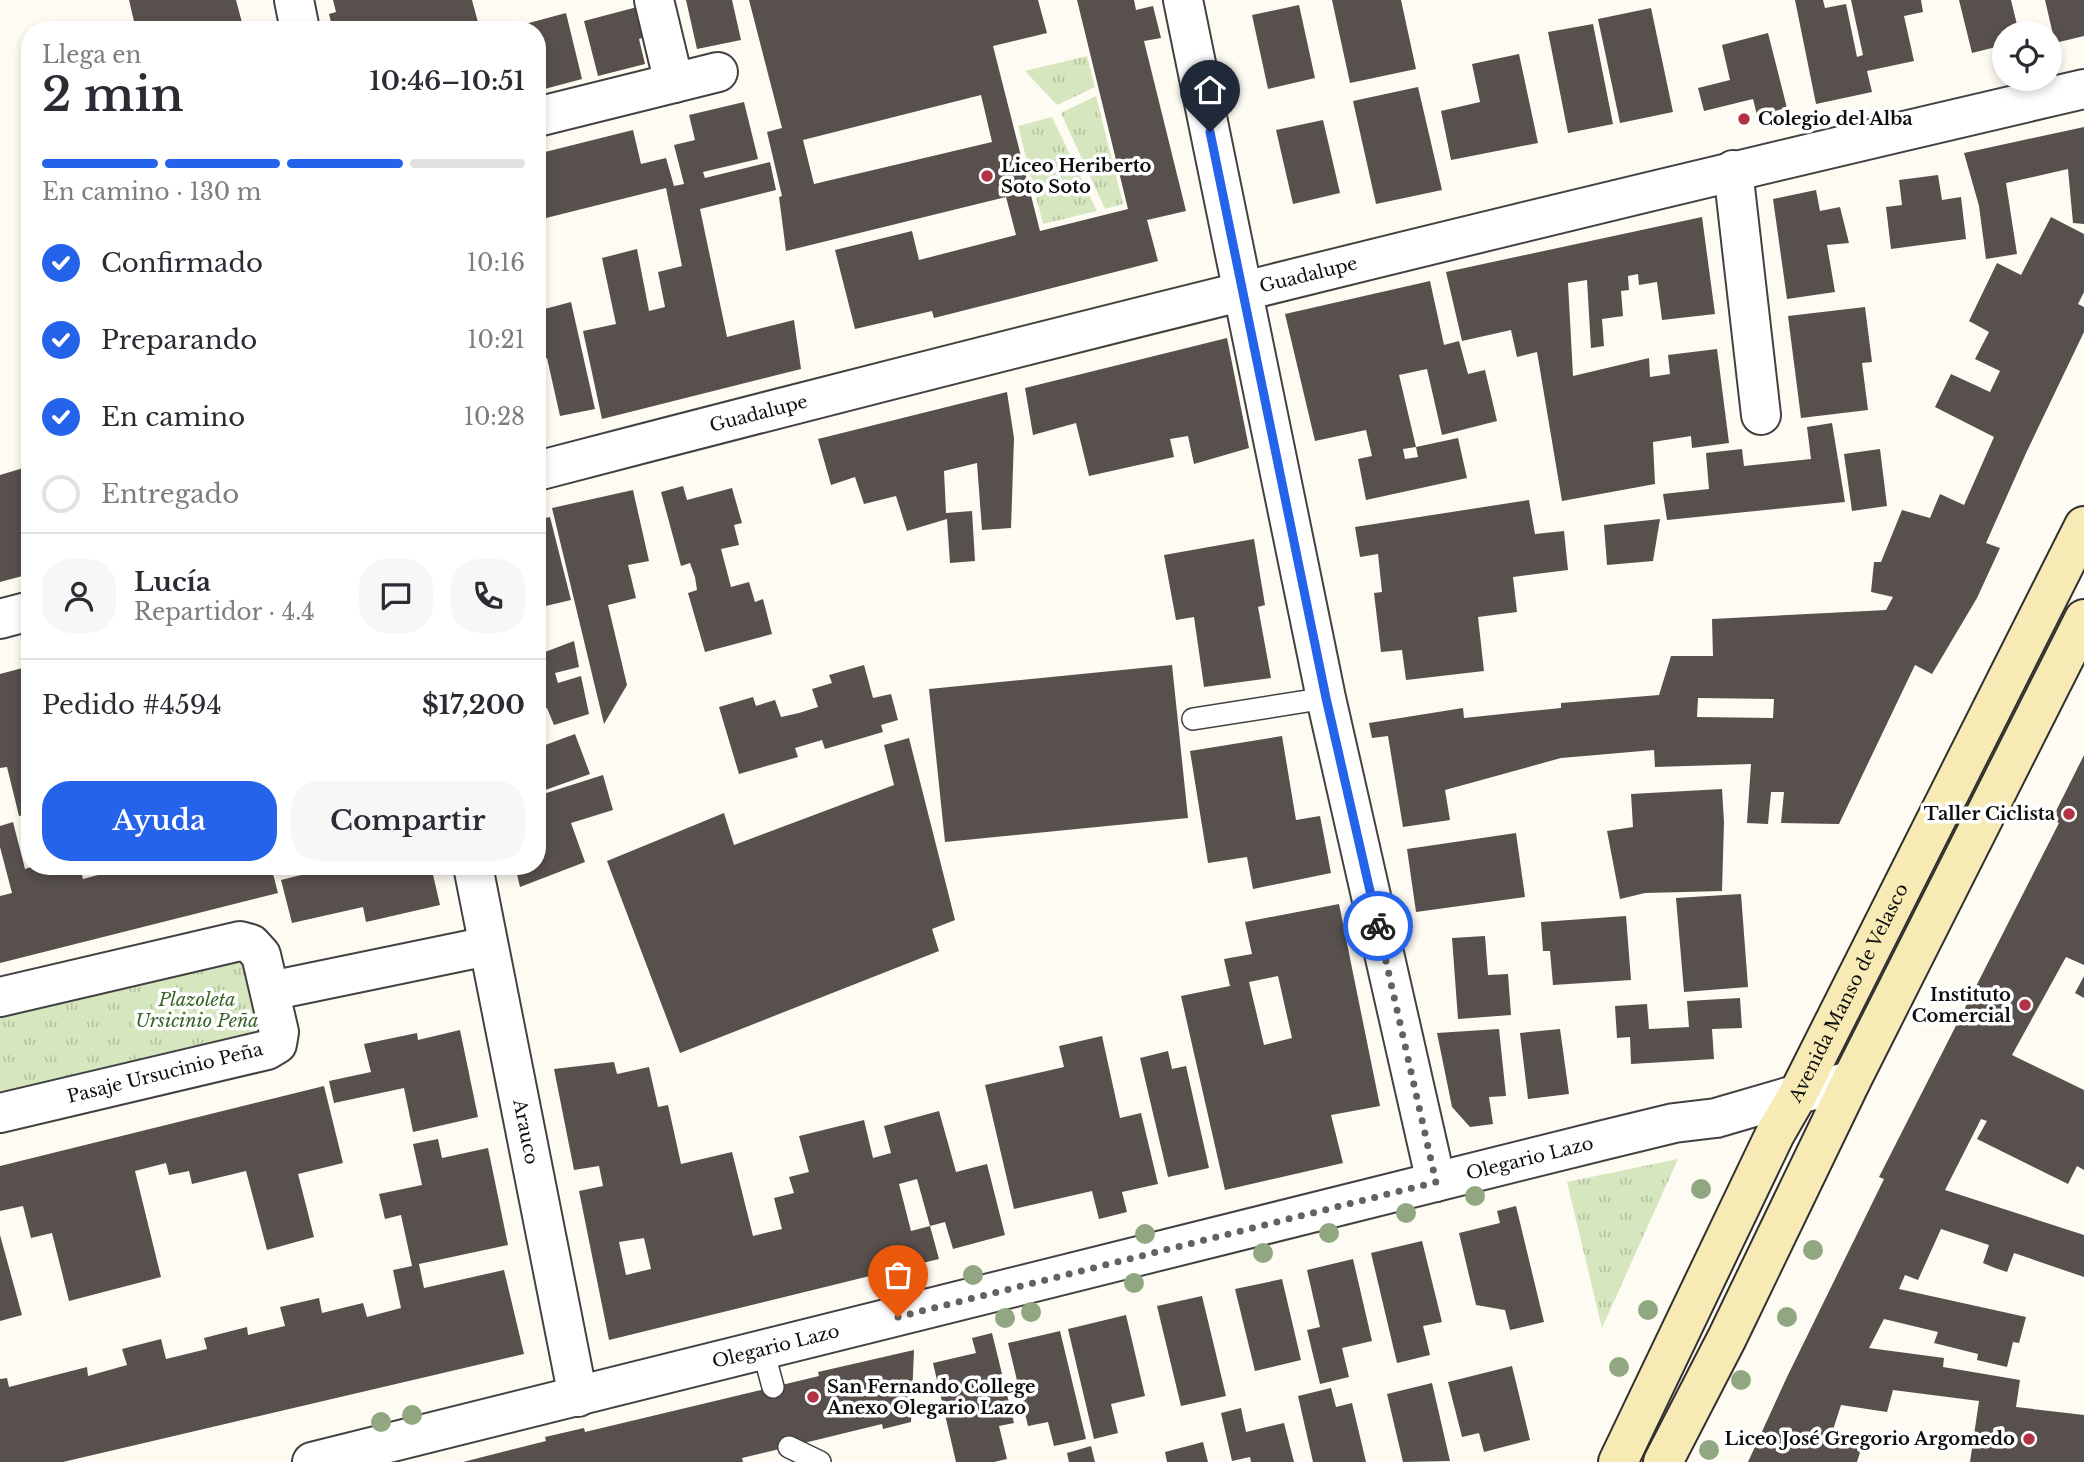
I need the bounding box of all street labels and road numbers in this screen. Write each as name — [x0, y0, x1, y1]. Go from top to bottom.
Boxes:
street label: Guadalupe — [1257, 252, 1360, 298]
street label: Guadalupe — [707, 390, 810, 437]
street label: Avenida Manso de Velasco — [1784, 880, 1913, 1107]
street label: Pasaje Ursucinio Peña — [65, 1038, 265, 1108]
street label: Arauco — [508, 1096, 543, 1166]
street label: Olegario Lazo — [1464, 1132, 1596, 1185]
street label: Olegario Lazo — [710, 1320, 842, 1373]

